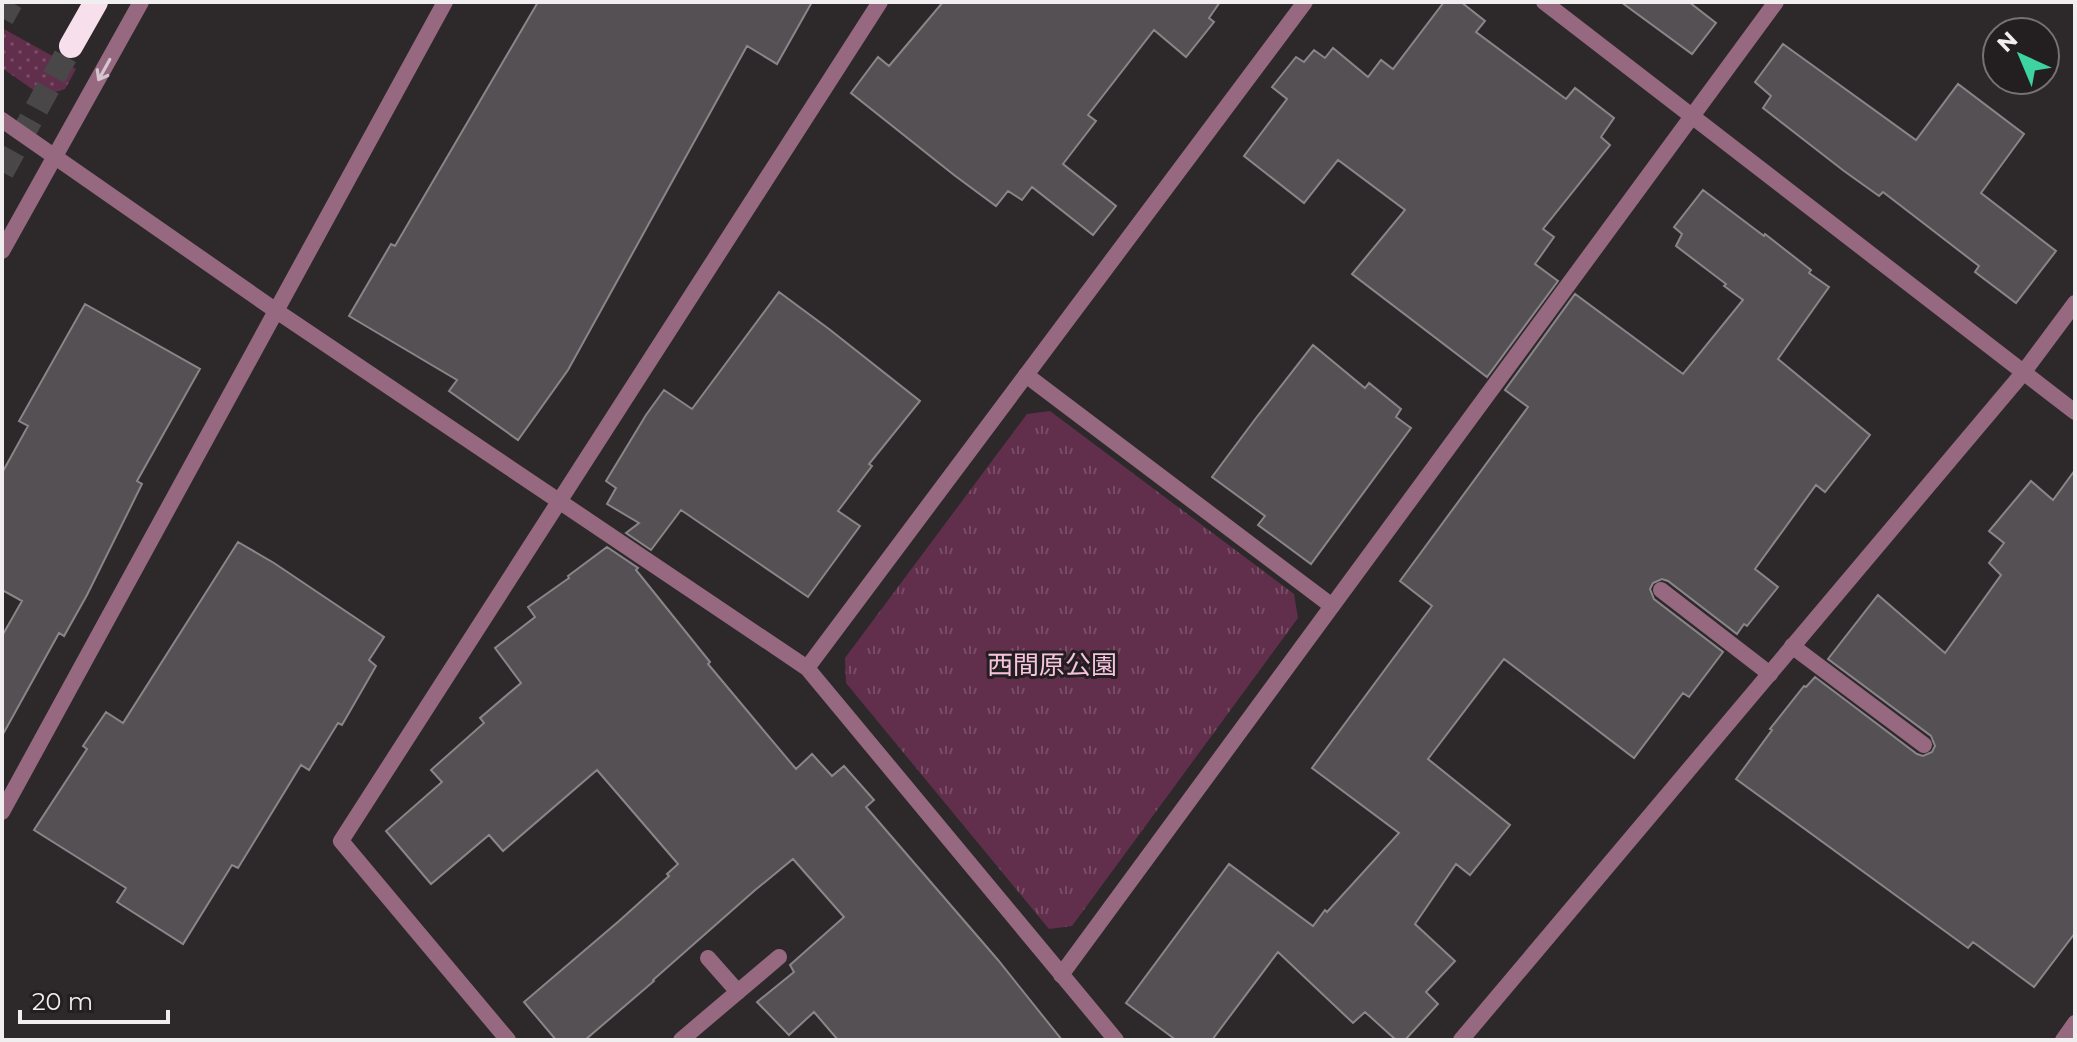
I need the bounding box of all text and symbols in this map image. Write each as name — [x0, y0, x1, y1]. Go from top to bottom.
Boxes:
north arrow — [1981, 16, 2061, 96]
text: N — [1992, 26, 2023, 58]
one-way arrow — [96, 58, 111, 82]
park label: 西間原公園 — [987, 649, 1117, 681]
scale bar — [20, 974, 168, 1024]
text: 20 m — [32, 987, 93, 1016]

